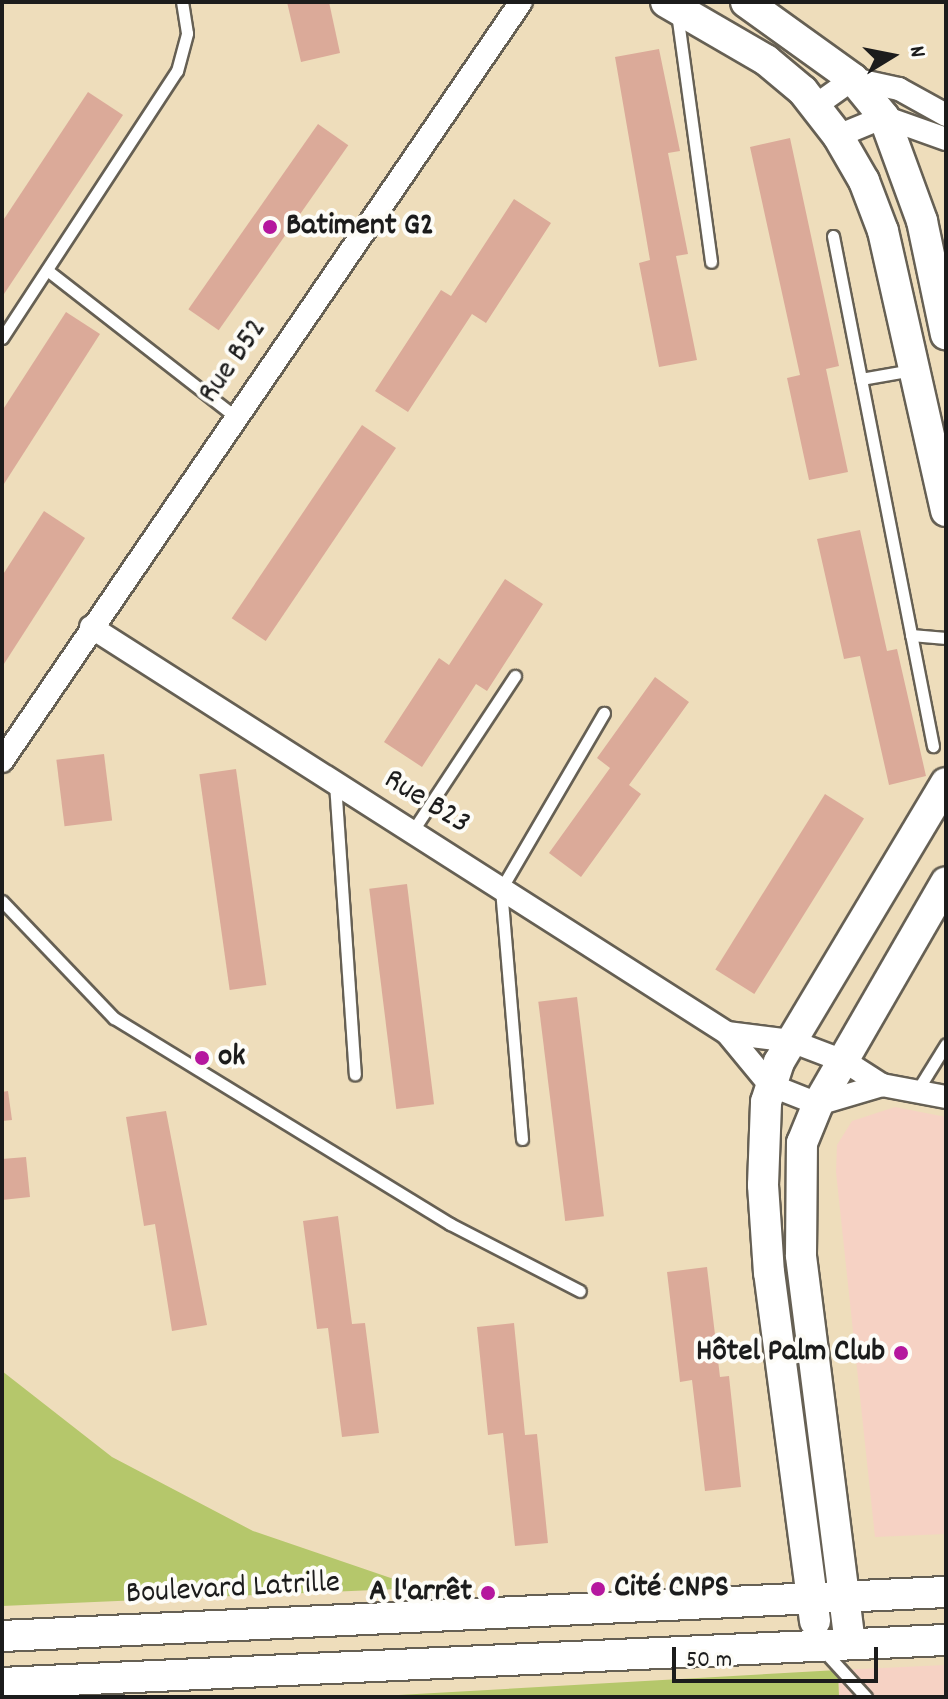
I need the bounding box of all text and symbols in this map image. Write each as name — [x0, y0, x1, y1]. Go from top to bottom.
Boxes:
north arrow — [852, 16, 932, 96]
text: N — [900, 44, 932, 60]
place label: Batiment G2 — [286, 208, 434, 246]
marker: Batiment G2 — [261, 218, 279, 236]
street label: Rue B52 — [191, 312, 277, 412]
street label: Rue B23 — [376, 762, 476, 844]
place label: ok — [218, 1039, 245, 1077]
marker: ok — [193, 1049, 211, 1067]
place label: Hôtel Palm Club — [696, 1334, 885, 1372]
marker: Hôtel Palm Club — [892, 1344, 910, 1362]
street label: Boulevard Latrille — [125, 1565, 341, 1615]
place label: Cité CNPS — [614, 1570, 729, 1608]
place label: A l'arrêt — [369, 1574, 472, 1612]
marker: Cité CNPS — [589, 1580, 607, 1598]
marker: A l'arrêt — [479, 1584, 497, 1602]
scale bar — [676, 1631, 882, 1681]
text: 50 m — [686, 1644, 732, 1678]

